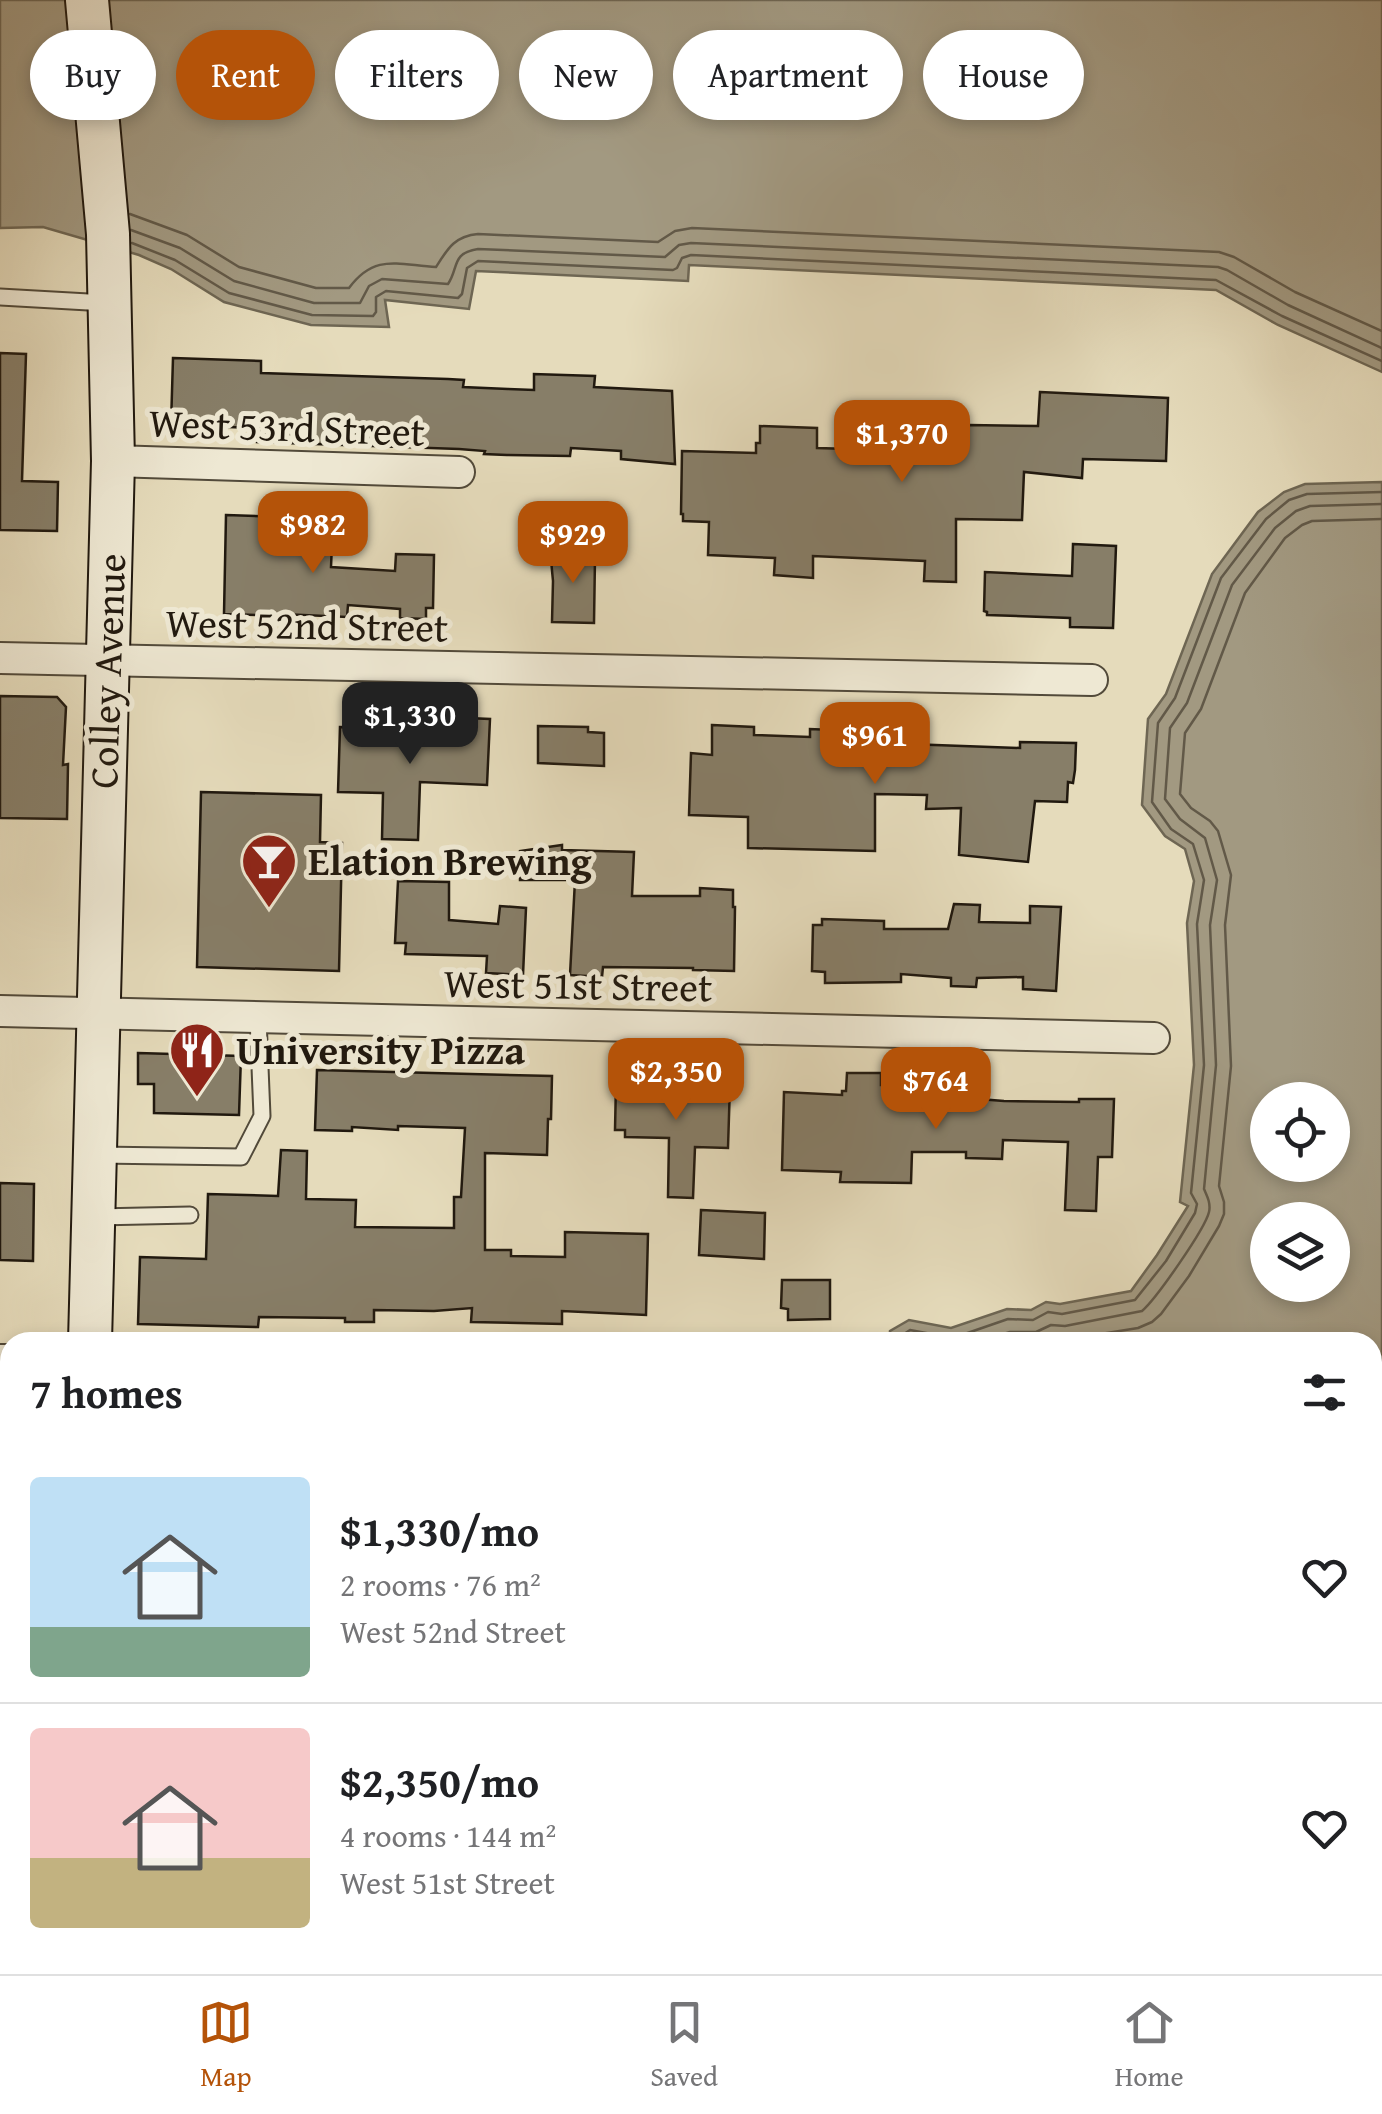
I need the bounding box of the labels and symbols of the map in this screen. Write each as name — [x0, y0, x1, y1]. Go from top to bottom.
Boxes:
street label: West 53rd Street — [148, 392, 426, 461]
pin: $1,370 — [821, 400, 983, 485]
pin: $982 — [254, 491, 372, 576]
pin: $929 — [514, 501, 632, 586]
street label: Colley Avenue — [73, 553, 140, 789]
street label: West 52nd Street — [165, 593, 449, 656]
pin: $1,330 — [329, 682, 491, 767]
pin: $961 — [816, 702, 934, 787]
bar icon: Elation Brewing — [239, 831, 299, 910]
place label: Elation Brewing — [308, 831, 593, 890]
street label: West 51st Street — [443, 953, 713, 1016]
restaurant icon: University Pizza — [167, 1020, 227, 1099]
place label: University Pizza — [236, 1020, 525, 1079]
pin: $2,350 — [595, 1038, 757, 1123]
pin: $764 — [877, 1047, 995, 1132]

